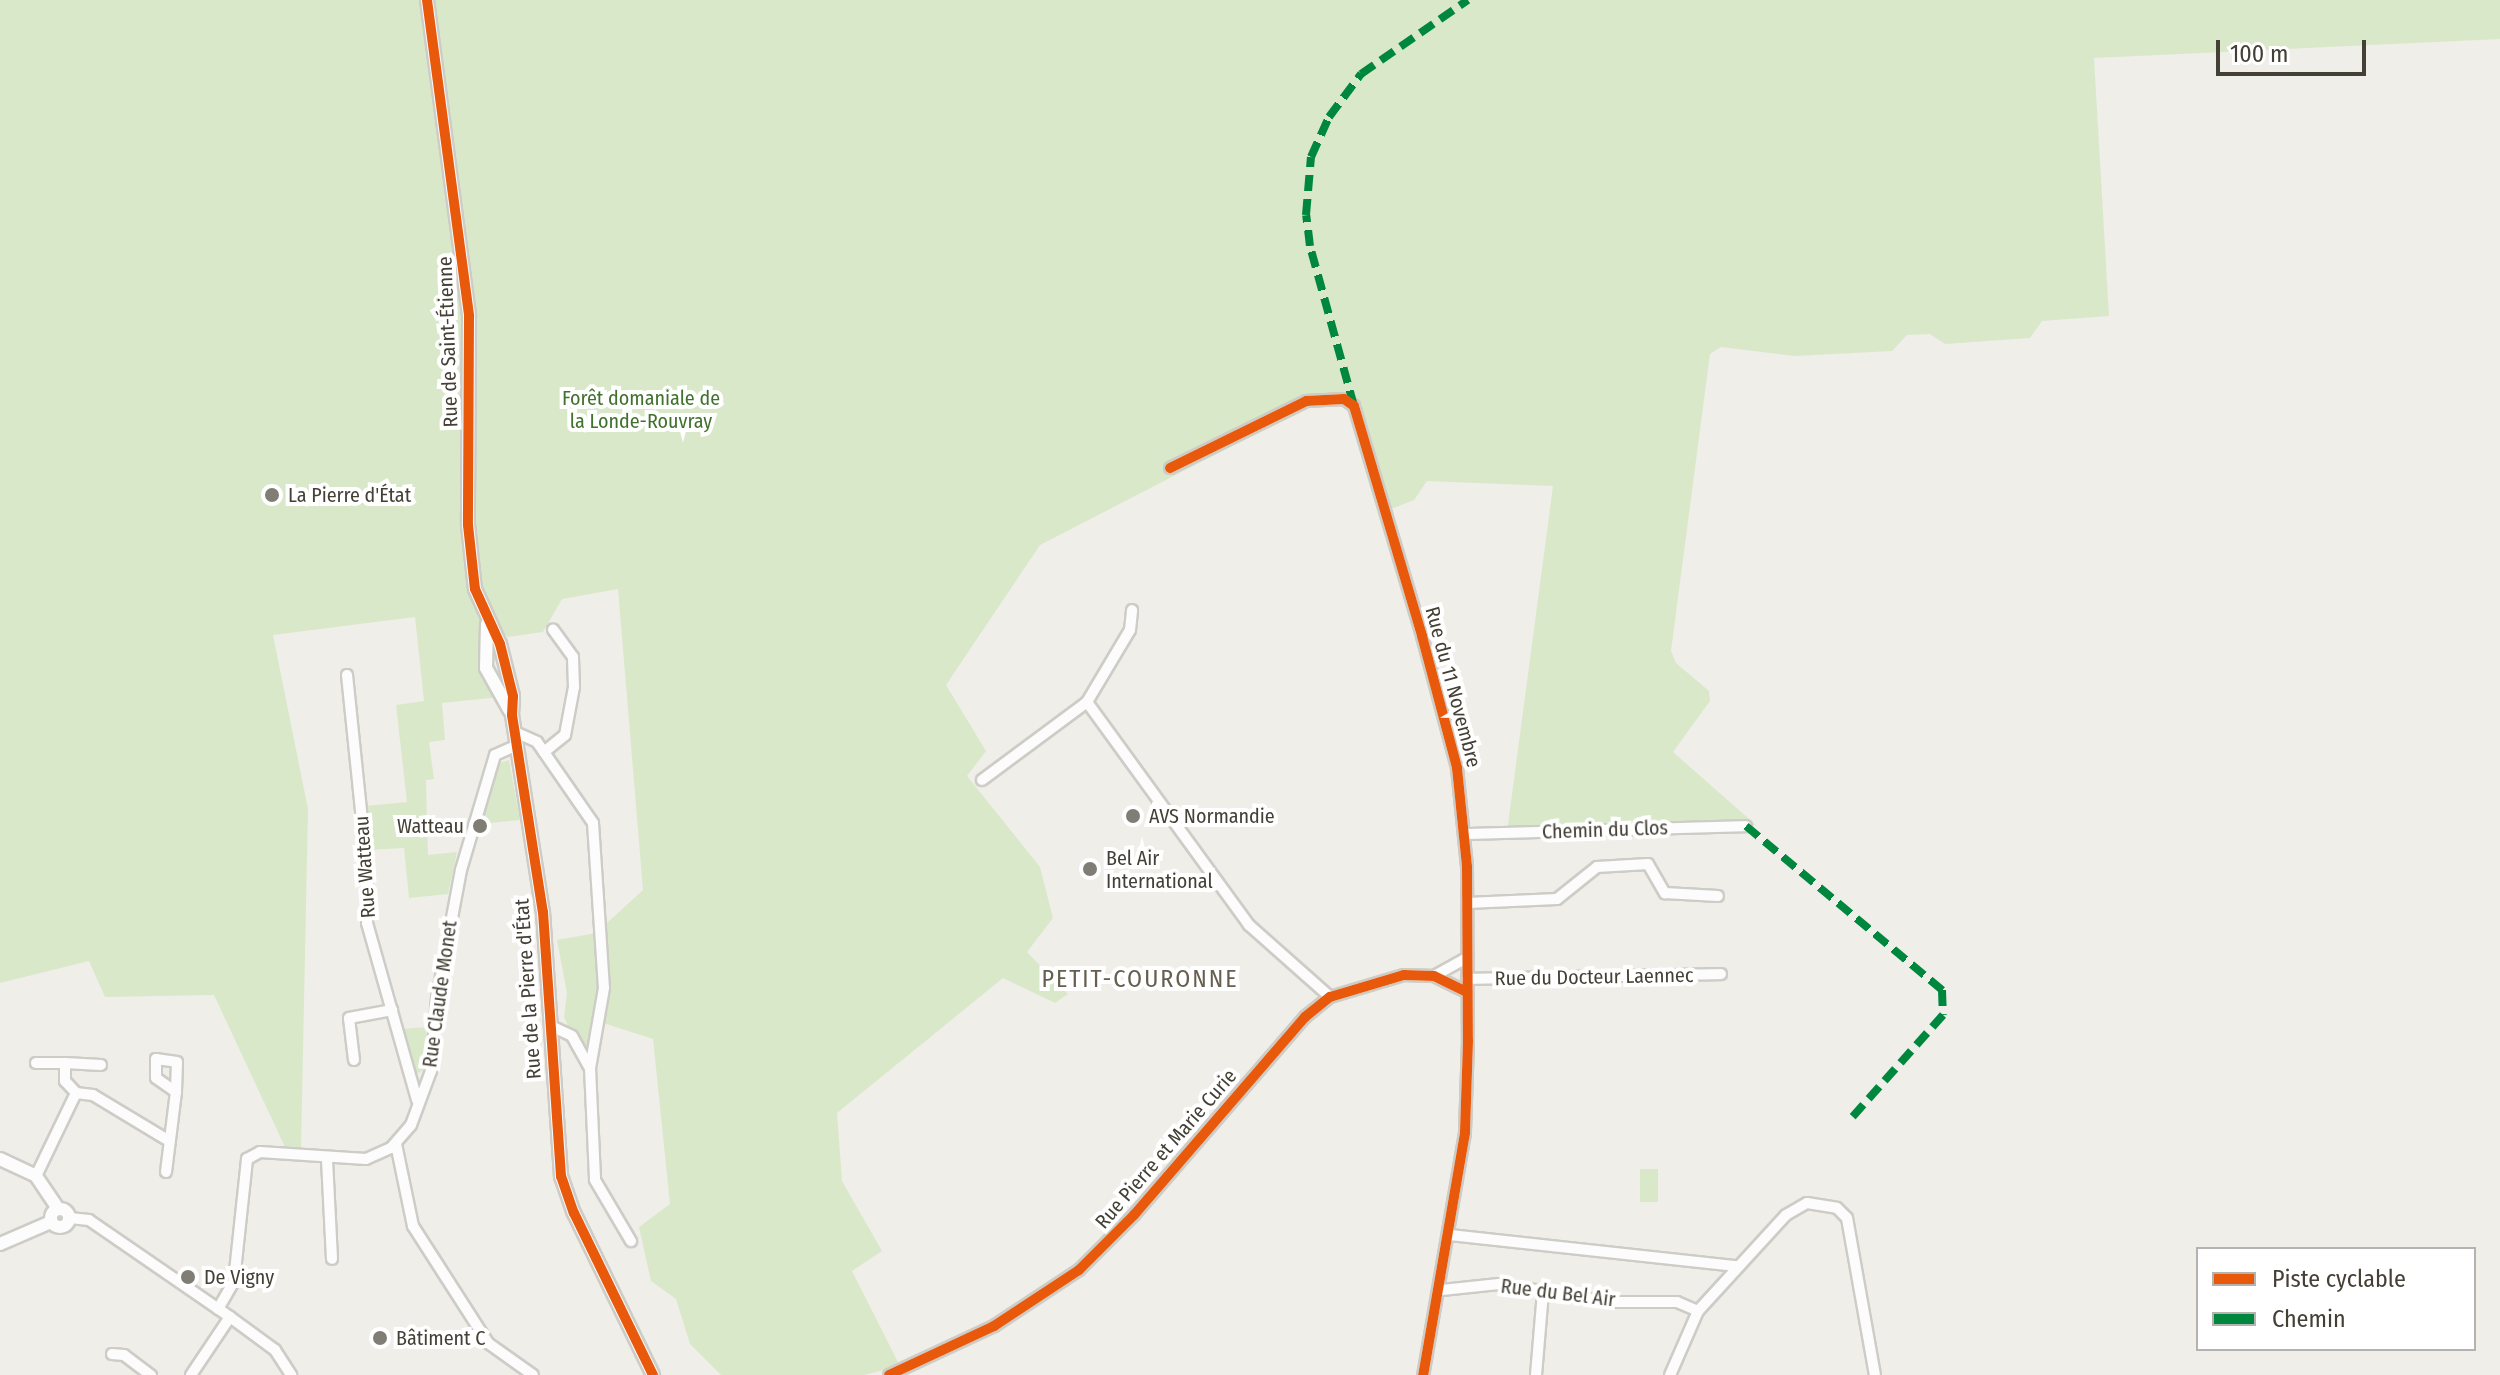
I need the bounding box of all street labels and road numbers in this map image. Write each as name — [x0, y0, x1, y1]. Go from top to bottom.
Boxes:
street label: Rue de Saint-Étienne — [433, 256, 463, 428]
street label: Rue du 11 Novembre — [1420, 604, 1486, 770]
street label: Rue Watteau — [349, 815, 381, 919]
street label: Chemin du Clos — [1542, 816, 1668, 844]
street label: Rue de la Pierre d'État — [510, 898, 546, 1080]
street label: Rue Claude Monet — [418, 919, 462, 1069]
street label: Rue du Docteur Laennec — [1494, 963, 1694, 991]
street label: Rue Pierre et Marie Curie — [1090, 1064, 1242, 1234]
street label: Rue du Bel Air — [1499, 1274, 1617, 1312]

